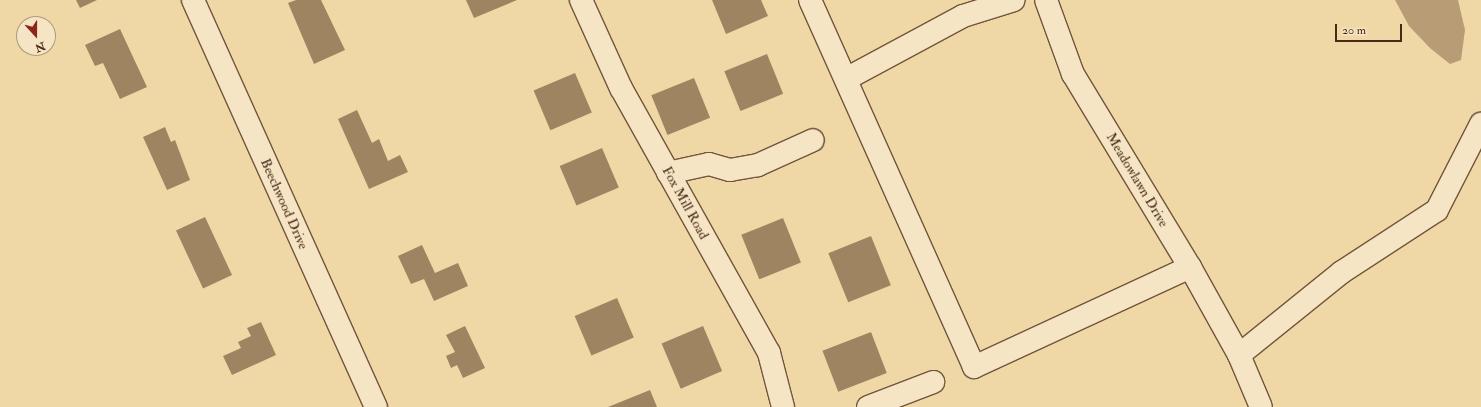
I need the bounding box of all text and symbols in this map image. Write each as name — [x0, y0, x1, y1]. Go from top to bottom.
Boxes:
north arrow — [16, 16, 56, 56]
scale bar — [1337, 16, 1404, 42]
text: 20 m — [1342, 23, 1366, 38]
text: N — [33, 39, 47, 55]
street label: Meadowlawn Drive — [1102, 130, 1172, 230]
street label: Beechwood Drive — [256, 156, 312, 252]
street label: Fox Mill Road — [658, 164, 712, 242]

